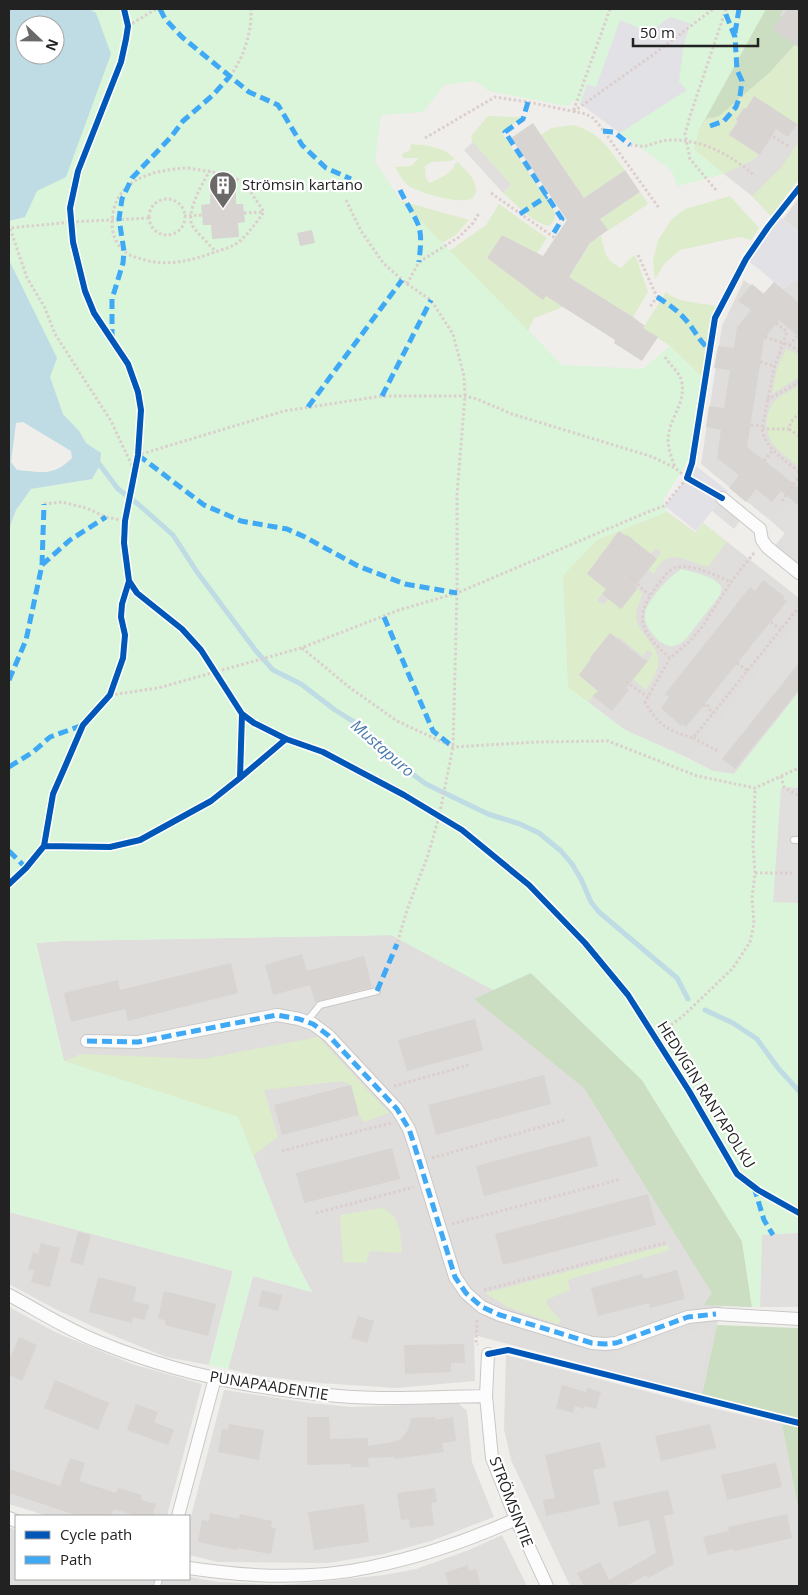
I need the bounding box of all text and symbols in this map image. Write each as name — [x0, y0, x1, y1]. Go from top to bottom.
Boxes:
north arrow — [15, 15, 65, 65]
scale bar — [633, 15, 758, 47]
text: 50 m — [640, 22, 675, 42]
text: N — [42, 36, 63, 54]
building icon: Strömsin kartano — [208, 170, 238, 209]
place label: Strömsin kartano — [242, 174, 363, 194]
water label: Mustapuro — [346, 714, 420, 782]
street label: HEDVIGIN RANTAPOLKU — [653, 1017, 760, 1172]
street label: PUNAPAADENTIE — [208, 1366, 330, 1404]
street label: STRÖMSINTIE — [486, 1454, 538, 1550]
legend — [15, 1515, 190, 1580]
text: Cycle path — [60, 1524, 132, 1544]
text: Path — [60, 1549, 92, 1569]

